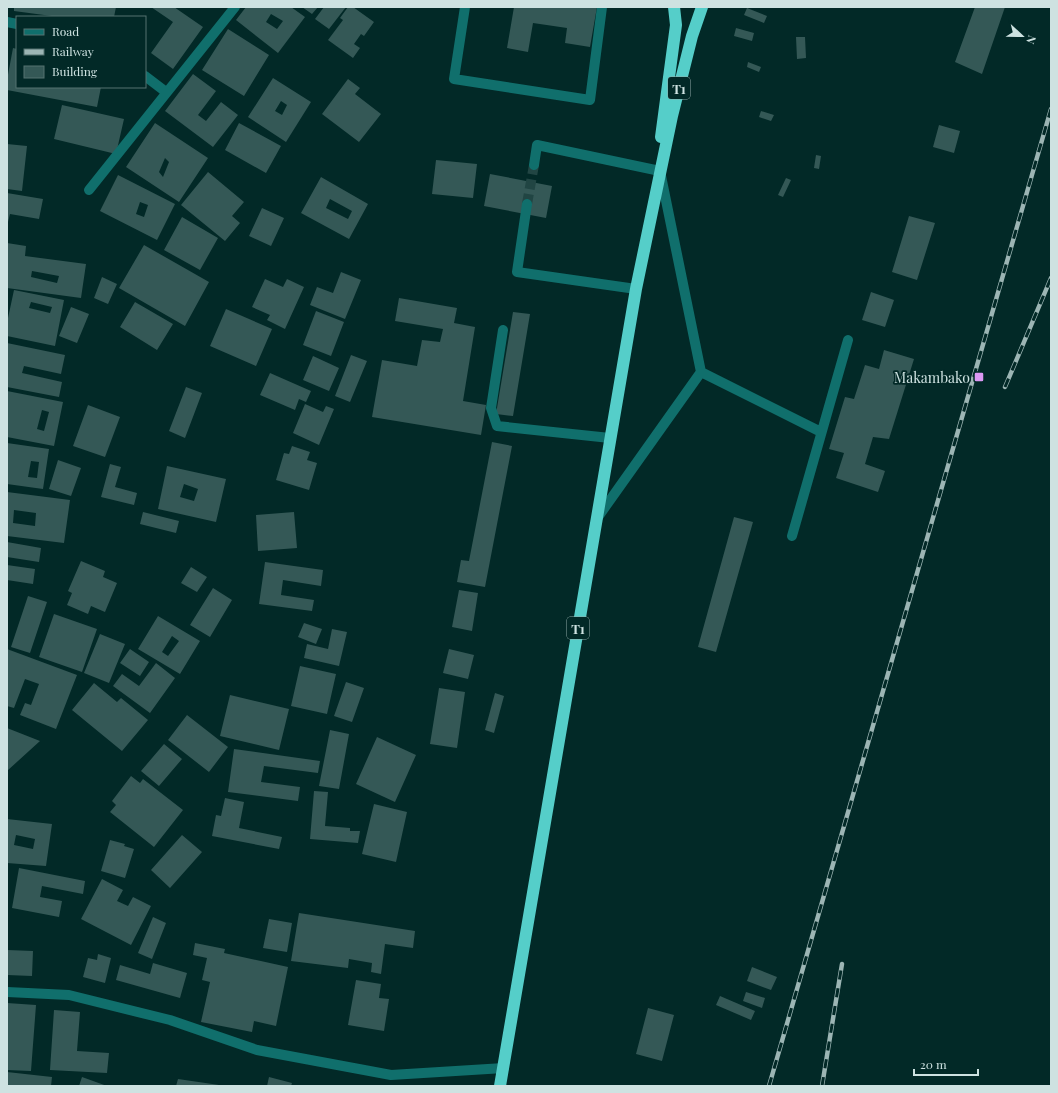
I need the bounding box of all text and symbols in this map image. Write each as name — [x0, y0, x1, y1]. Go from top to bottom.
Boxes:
legend — [16, 16, 146, 88]
north arrow — [1002, 16, 1042, 56]
text: Road — [52, 23, 79, 39]
text: N — [1023, 33, 1040, 46]
text: Railway — [52, 43, 94, 59]
text: Building — [52, 63, 98, 79]
road number: T1 — [668, 77, 690, 99]
place label: Makambako — [894, 368, 970, 387]
marker: Makambako — [973, 371, 985, 383]
road number: T1 — [567, 617, 589, 639]
scale bar — [914, 1051, 978, 1077]
text: 20 m — [920, 1056, 947, 1072]

